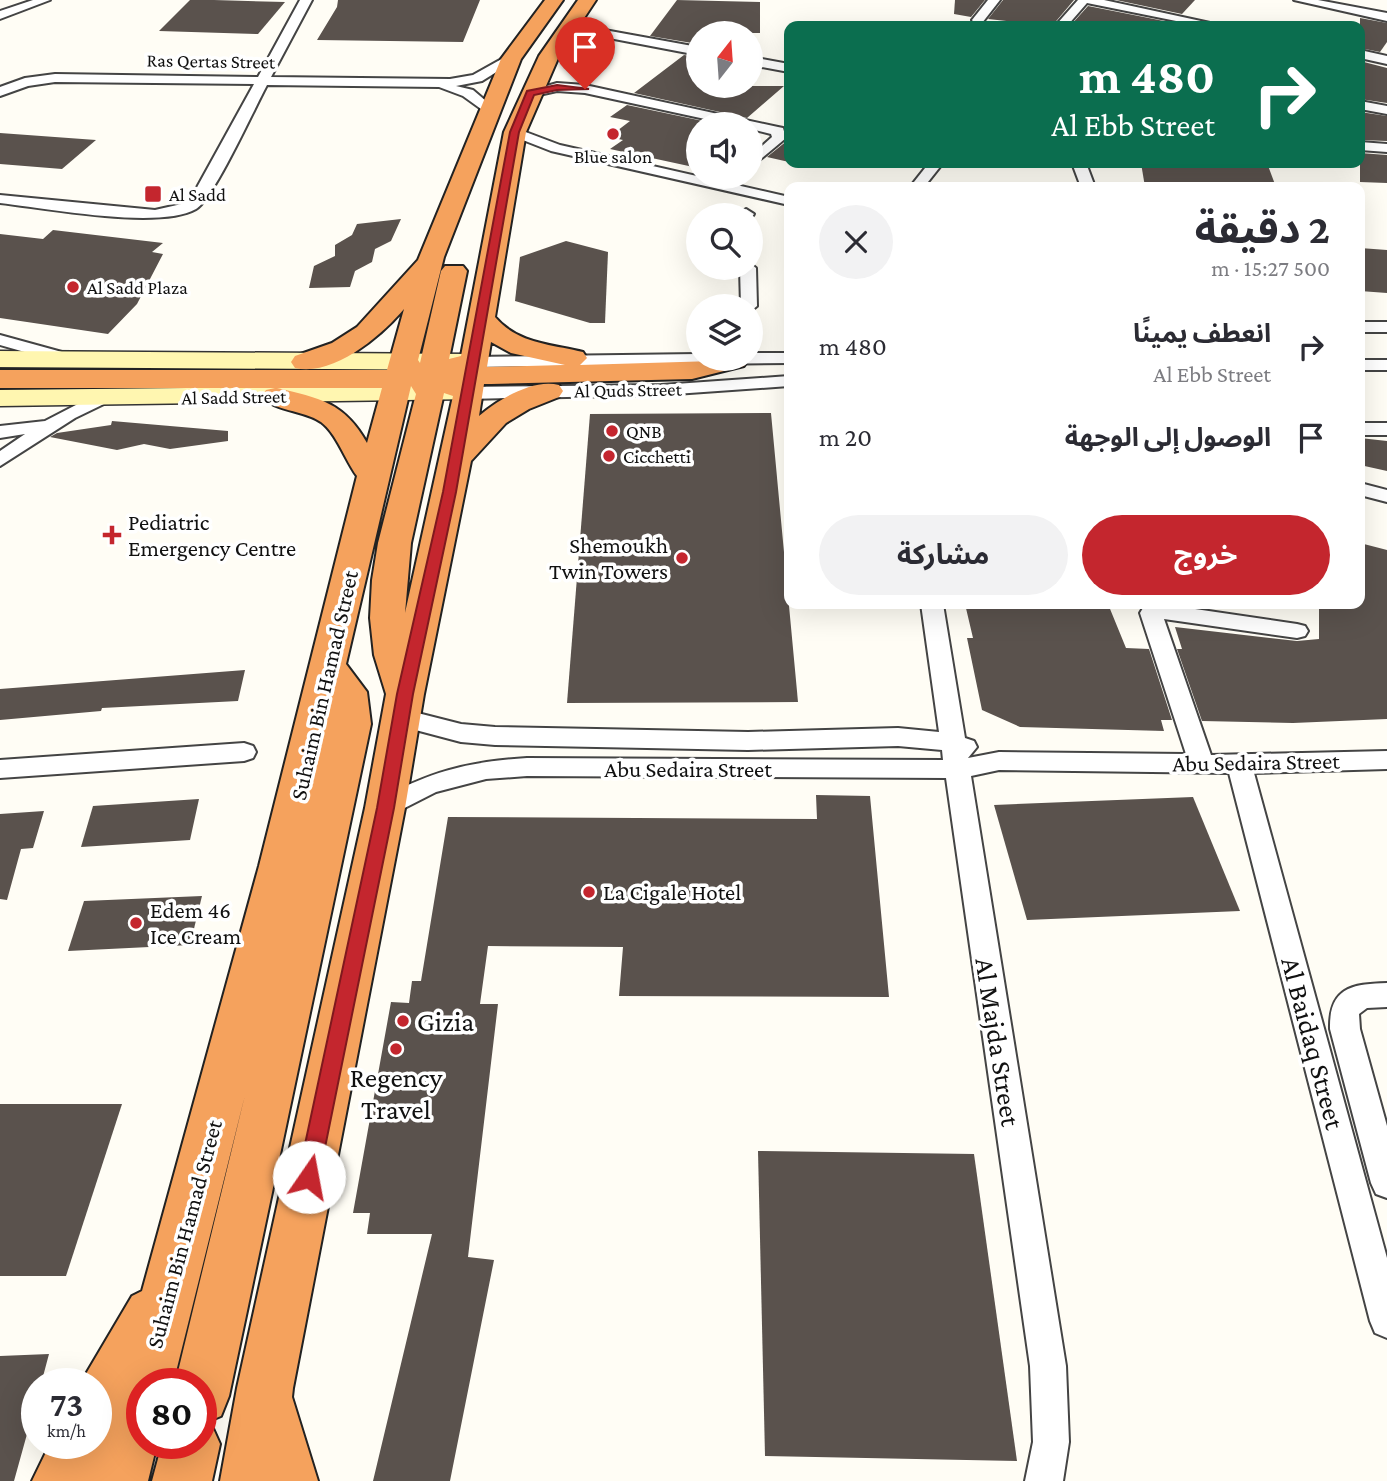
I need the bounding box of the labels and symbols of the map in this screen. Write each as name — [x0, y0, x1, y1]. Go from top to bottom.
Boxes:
pin — [555, 17, 615, 89]
north arrow — [686, 21, 763, 98]
street label: Ras Qertas Street — [147, 49, 276, 73]
marker: Blue salon — [605, 126, 621, 142]
place label: Blue salon — [574, 146, 652, 167]
marker: Al Sadd — [143, 184, 163, 204]
place label: Al Sadd — [169, 184, 226, 205]
place label: Al Sadd Plaza — [87, 277, 188, 298]
marker: Al Sadd Plaza — [65, 279, 81, 295]
street label: Al Quds Street — [574, 379, 683, 401]
street label: Al Sadd Street — [181, 386, 287, 408]
place label: QNB — [626, 421, 662, 442]
marker: QNB — [604, 423, 620, 439]
place label: Cicchetti — [623, 446, 691, 467]
marker: Cicchetti — [601, 448, 617, 464]
place label: Pediatric Emergency Centre — [128, 509, 296, 561]
marker: Pediatric Emergency Centre — [102, 525, 122, 545]
place label: Shemoukh Twin Towers — [549, 532, 668, 584]
marker: Shemoukh Twin Towers — [674, 550, 690, 566]
street label: Suhaim Bin Hamad Street — [285, 567, 363, 803]
street label: Abu Sedaira Street — [1172, 748, 1340, 776]
street label: Abu Sedaira Street — [604, 756, 772, 782]
place label: La Cigale Hotel — [603, 879, 741, 905]
marker: La Cigale Hotel — [581, 884, 597, 900]
place label: Edem 46 Ice Cream — [150, 897, 241, 949]
marker: Edem 46 Ice Cream — [128, 915, 144, 931]
street label: Al Baidaq Street — [1275, 954, 1351, 1133]
street label: Al Majda Street — [969, 956, 1027, 1129]
place label: Gizia — [417, 1006, 474, 1037]
marker: Gizia — [395, 1013, 411, 1029]
marker: Regency Travel — [388, 1041, 404, 1057]
place label: Regency Travel — [350, 1062, 443, 1125]
street label: Suhaim Bin Hamad Street — [141, 1117, 227, 1351]
position arrow — [272, 1140, 346, 1214]
speed limit sign: 80 — [126, 1368, 217, 1459]

